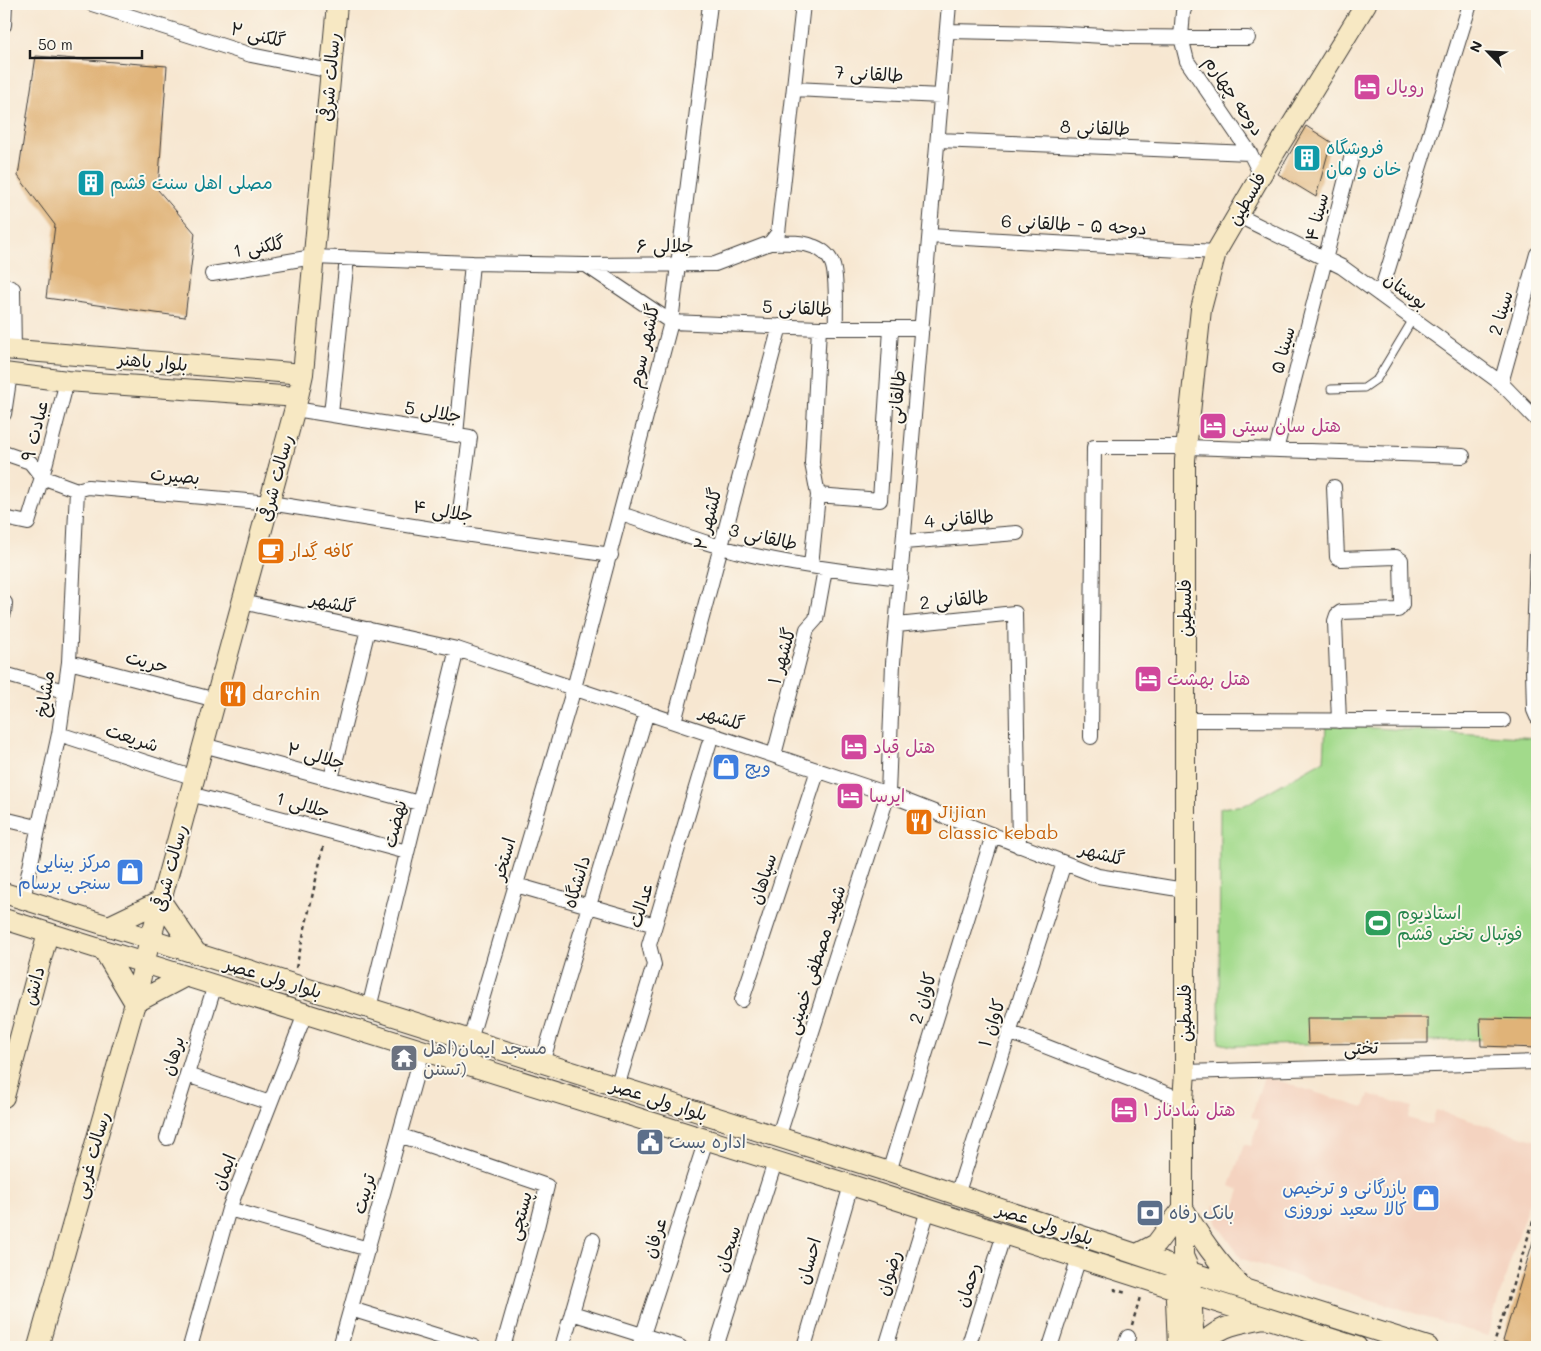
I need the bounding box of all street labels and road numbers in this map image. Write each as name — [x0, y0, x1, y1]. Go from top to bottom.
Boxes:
street label: گلکنی ۲ — [228, 16, 288, 52]
street label: رسالت شرقی — [313, 31, 345, 123]
street label: دوحه چهارم — [1197, 51, 1270, 142]
street label: طالقانی 7 — [834, 59, 904, 87]
street label: طالقانی 8 — [1060, 114, 1131, 140]
street label: فلسطین — [1221, 167, 1271, 230]
street label: سینا ۴ — [1298, 190, 1334, 243]
street label: دوحه ۵ - طالقانی 6 — [1001, 208, 1148, 240]
street label: گلکنی 1 — [231, 230, 287, 262]
street label: جلالی ۶ — [636, 232, 694, 258]
street label: بوستان — [1380, 266, 1434, 314]
street label: سینا 2 — [1482, 288, 1518, 338]
street label: طالقانی 5 — [762, 294, 832, 320]
street label: گلشهر سوم — [622, 301, 667, 391]
street label: سینا ۵ — [1264, 324, 1300, 376]
street label: بلوار باهنر — [115, 346, 189, 376]
street label: طالقانی — [882, 369, 910, 425]
street label: جلالی 5 — [403, 395, 463, 427]
street label: عبادت ۹ — [15, 398, 53, 464]
street label: رسالت شرقی — [252, 431, 298, 524]
street label: بصیرت — [149, 461, 201, 489]
street label: گلشهر ۲ — [687, 485, 727, 553]
street label: جلالی ۴ — [412, 493, 475, 527]
street label: طالقانی 4 — [923, 503, 995, 533]
street label: طالقانی 3 — [727, 517, 800, 555]
street label: فلسطین — [1172, 579, 1196, 637]
street label: طالقانی 2 — [918, 583, 990, 615]
street label: گلشهر — [306, 585, 358, 619]
street label: گلشهر ۱ — [761, 624, 801, 687]
street label: حریت — [123, 644, 171, 678]
street label: مشایخ — [29, 669, 60, 719]
street label: گلشهر — [695, 698, 748, 736]
street label: شریعت — [103, 717, 162, 757]
street label: جلالی ۲ — [285, 736, 348, 774]
street label: جلالی 1 — [274, 785, 333, 823]
street label: نهضت — [377, 797, 412, 850]
street label: رسالت شرقی — [146, 821, 192, 914]
street label: استخر — [485, 835, 521, 885]
street label: گلشهر — [1075, 835, 1128, 871]
street label: سپاهان — [743, 850, 782, 908]
street label: دانشگاه — [557, 852, 595, 911]
street label: عدالت — [622, 879, 658, 930]
street label: شهید مصطفی خمینی — [780, 882, 851, 1037]
street label: بلوار ولی عصر — [220, 950, 325, 1003]
street label: دانش — [16, 964, 50, 1008]
street label: کاوان 2 — [903, 969, 941, 1026]
street label: فلسطین — [1172, 984, 1196, 1042]
street label: کاوان ۱ — [972, 995, 1010, 1050]
street label: برهان — [155, 1033, 189, 1079]
street label: تختی — [1343, 1034, 1380, 1060]
street label: بلوار ولی عصر — [606, 1071, 711, 1126]
street label: رسالت غربی — [67, 1108, 115, 1201]
street label: ایمان — [205, 1150, 241, 1193]
street label: تربیت — [346, 1170, 380, 1217]
street label: پستچی — [501, 1189, 538, 1243]
street label: بلوار ولی عصر — [992, 1195, 1097, 1250]
street label: عرفان — [636, 1214, 672, 1261]
street label: سبحان — [708, 1222, 746, 1275]
street label: احسان — [790, 1235, 826, 1287]
street label: رضوان — [870, 1247, 906, 1298]
street label: رحمان — [949, 1259, 985, 1310]

